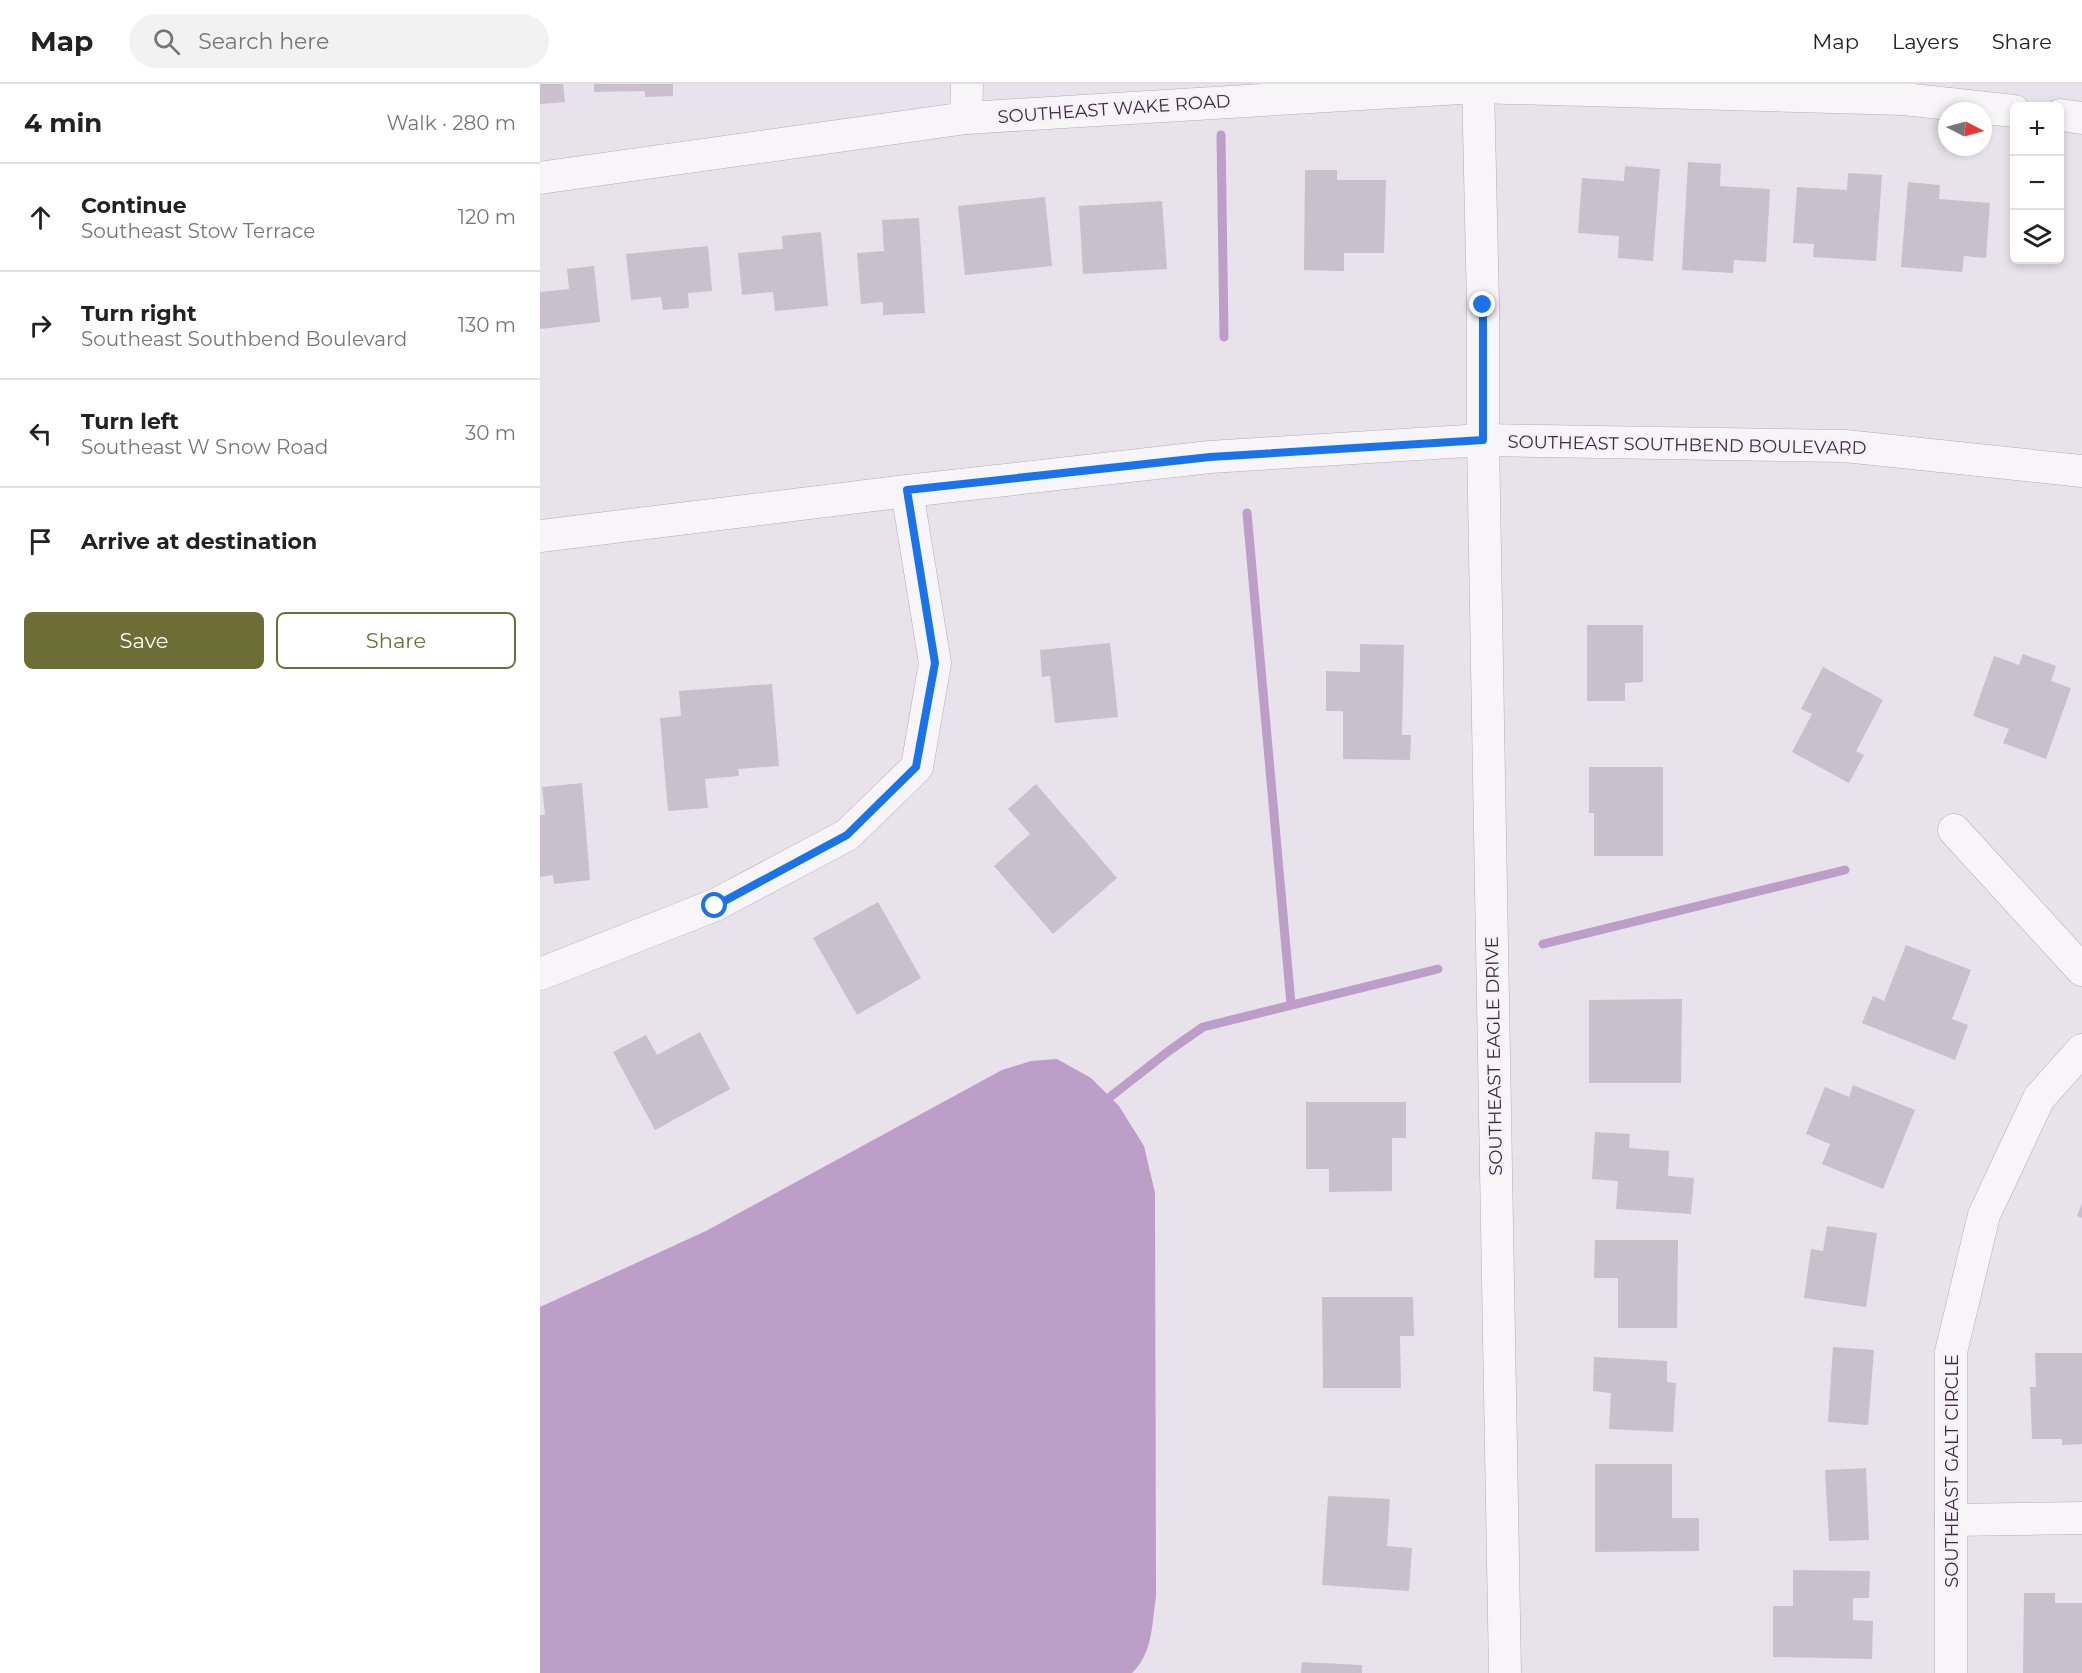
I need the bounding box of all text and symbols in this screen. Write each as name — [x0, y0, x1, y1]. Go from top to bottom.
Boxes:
search box — [129, 14, 549, 68]
text: Map — [30, 24, 93, 58]
icon: search — [150, 25, 183, 58]
text: Search here — [198, 28, 329, 55]
text: Map — [1812, 29, 1859, 54]
text: Layers — [1892, 29, 1959, 54]
text: Share — [1992, 29, 2052, 54]
street label: SOUTHEAST WAKE ROAD — [997, 90, 1231, 128]
north arrow — [1938, 102, 1992, 156]
map controls — [2010, 102, 2064, 264]
button: + — [2010, 102, 2064, 156]
text: 4 min — [24, 107, 102, 139]
text: Walk · 280 m — [386, 111, 516, 135]
button: − — [2010, 156, 2064, 210]
text: Continue — [81, 192, 187, 219]
icon: ahead — [24, 201, 57, 234]
text: 120 m — [458, 205, 516, 229]
button: layers — [2010, 210, 2064, 264]
text: Southeast Stow Terrace — [81, 219, 315, 243]
route end — [1469, 291, 1495, 317]
text: Turn right — [81, 300, 196, 327]
icon: right — [24, 309, 57, 342]
text: 130 m — [458, 313, 516, 337]
text: Southeast Southbend Boulevard — [81, 327, 407, 351]
text: Turn left — [81, 408, 179, 435]
icon: left — [24, 417, 57, 450]
text: 30 m — [465, 421, 516, 445]
street label: SOUTHEAST SOUTHBEND BOULEVARD — [1507, 431, 1867, 459]
text: Southeast W Snow Road — [81, 435, 328, 459]
icon: arrive — [24, 525, 57, 558]
text: Arrive at destination — [81, 528, 317, 555]
button: Save — [24, 612, 264, 669]
button: Share — [276, 612, 516, 669]
route start — [701, 892, 727, 918]
street label: SOUTHEAST EAGLE DRIVE — [1481, 936, 1507, 1176]
street label: SOUTHEAST GALT CIRCLE — [1941, 1354, 1963, 1588]

